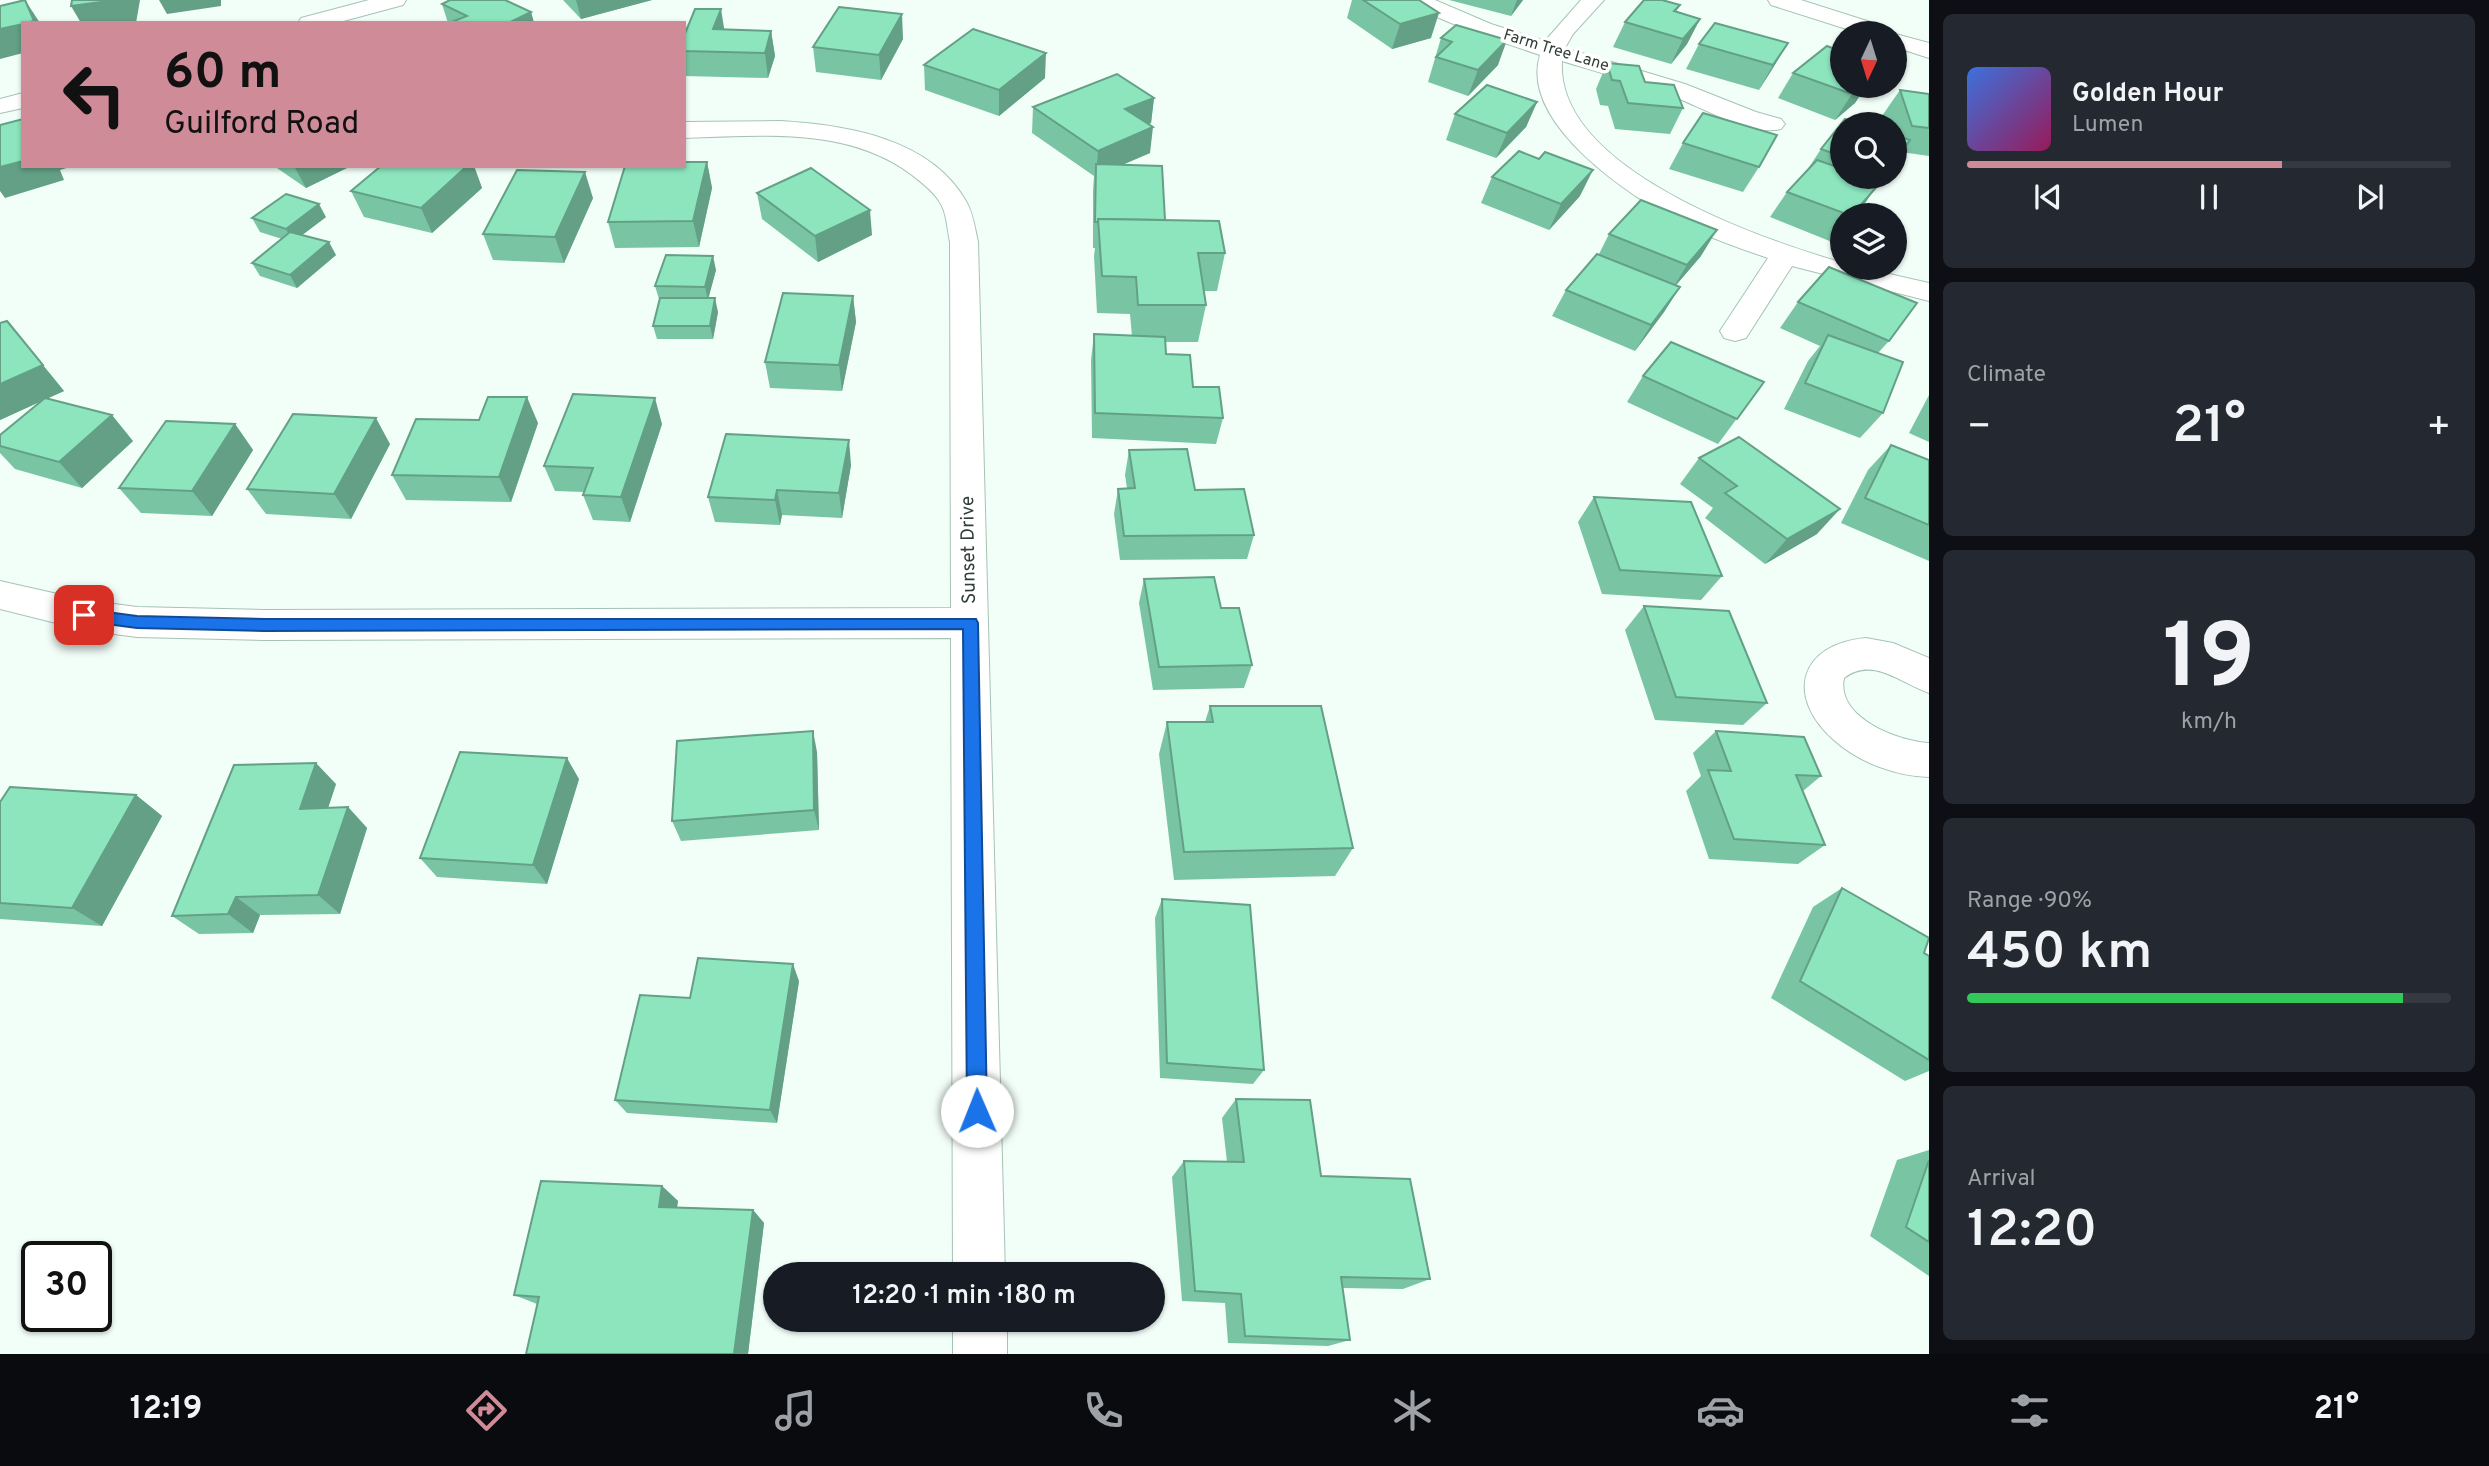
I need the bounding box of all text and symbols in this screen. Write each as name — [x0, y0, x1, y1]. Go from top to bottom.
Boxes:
north arrow — [1830, 21, 1908, 98]
map controls — [1830, 21, 1907, 280]
street label: Farm Tree Lane — [1501, 25, 1611, 77]
text: 60 m — [164, 44, 282, 106]
icon: left — [49, 49, 140, 140]
text: Golden Hour — [2072, 78, 2223, 111]
text: Guilford Road — [164, 105, 359, 145]
text: Lumen — [2072, 111, 2143, 140]
button: search — [1830, 112, 1907, 189]
icon: previous — [2029, 178, 2067, 216]
icon: pause — [2190, 178, 2228, 216]
icon: next — [2351, 178, 2389, 216]
button: layers — [1830, 203, 1907, 280]
text: Climate — [1967, 361, 2046, 390]
text: 21° — [2172, 395, 2246, 461]
text: − — [1967, 404, 1992, 453]
text: + — [2426, 404, 2451, 453]
street label: Sunset Drive — [956, 496, 982, 604]
pin — [54, 585, 114, 645]
icon: arrive — [65, 596, 103, 634]
text: 19 — [2163, 605, 2255, 720]
text: km/h — [2181, 708, 2237, 737]
text: Range · 90% — [1967, 887, 2092, 916]
text: 450 km — [1967, 921, 2152, 987]
position arrow — [940, 1074, 1014, 1148]
text: Arrival — [1967, 1165, 2036, 1194]
text: 12:20 — [1967, 1199, 2097, 1265]
speed limit sign: 30 — [21, 1241, 112, 1332]
text: 12:20 · 1 min · 180 m — [852, 1280, 1076, 1313]
icon: directions — [462, 1386, 511, 1435]
icon: music — [771, 1386, 820, 1435]
icon: phone — [1079, 1386, 1128, 1435]
icon: climate — [1388, 1386, 1437, 1435]
icon: car — [1696, 1386, 1745, 1435]
icon: filters — [2005, 1386, 2054, 1435]
text: 12:19 — [130, 1390, 202, 1430]
text: 21° — [2313, 1390, 2359, 1430]

